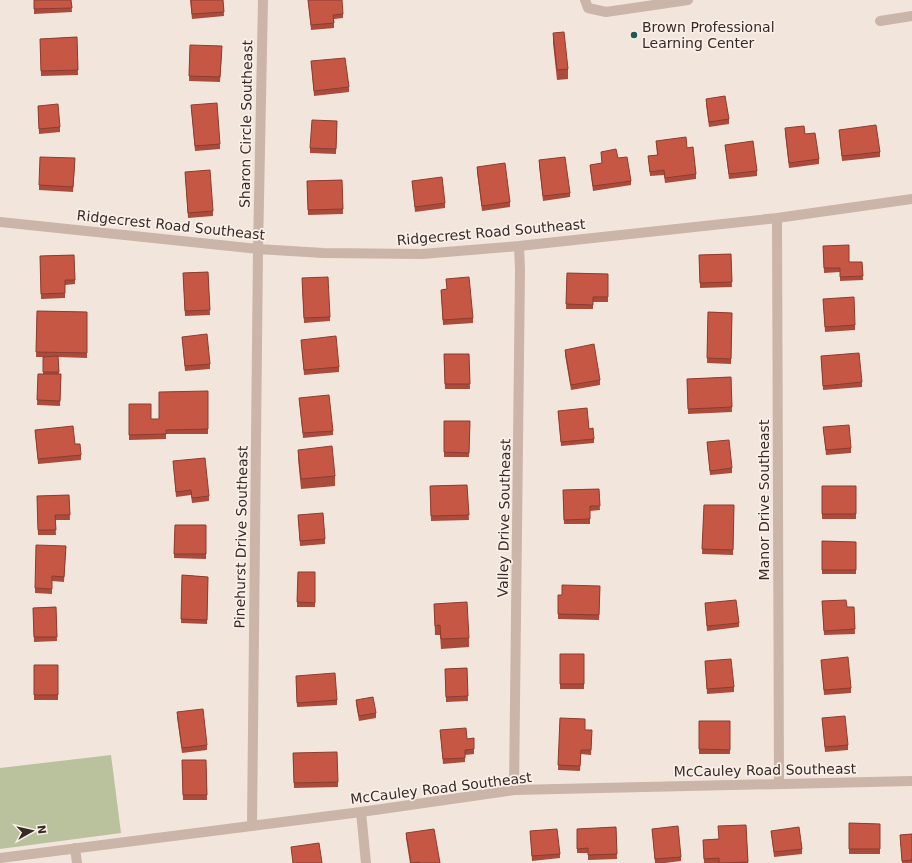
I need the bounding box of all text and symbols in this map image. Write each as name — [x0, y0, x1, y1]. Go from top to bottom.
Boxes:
place label: Brown Professional Learning Center — [642, 19, 775, 51]
marker: Brown Professional Learning Center — [629, 30, 639, 40]
street label: Sharon Circle Southeast — [237, 39, 255, 208]
street label: Ridgecrest Road Southeast — [76, 207, 266, 243]
street label: Ridgecrest Road Southeast — [396, 216, 586, 248]
street label: Manor Drive Southeast — [756, 419, 772, 580]
street label: Valley Drive Southeast — [495, 438, 513, 597]
street label: Pinehurst Drive Southeast — [231, 445, 251, 628]
street label: McCauley Road Southeast — [674, 760, 857, 780]
street label: McCauley Road Southeast — [349, 769, 533, 807]
north arrow — [12, 811, 52, 851]
text: N — [34, 824, 48, 835]

